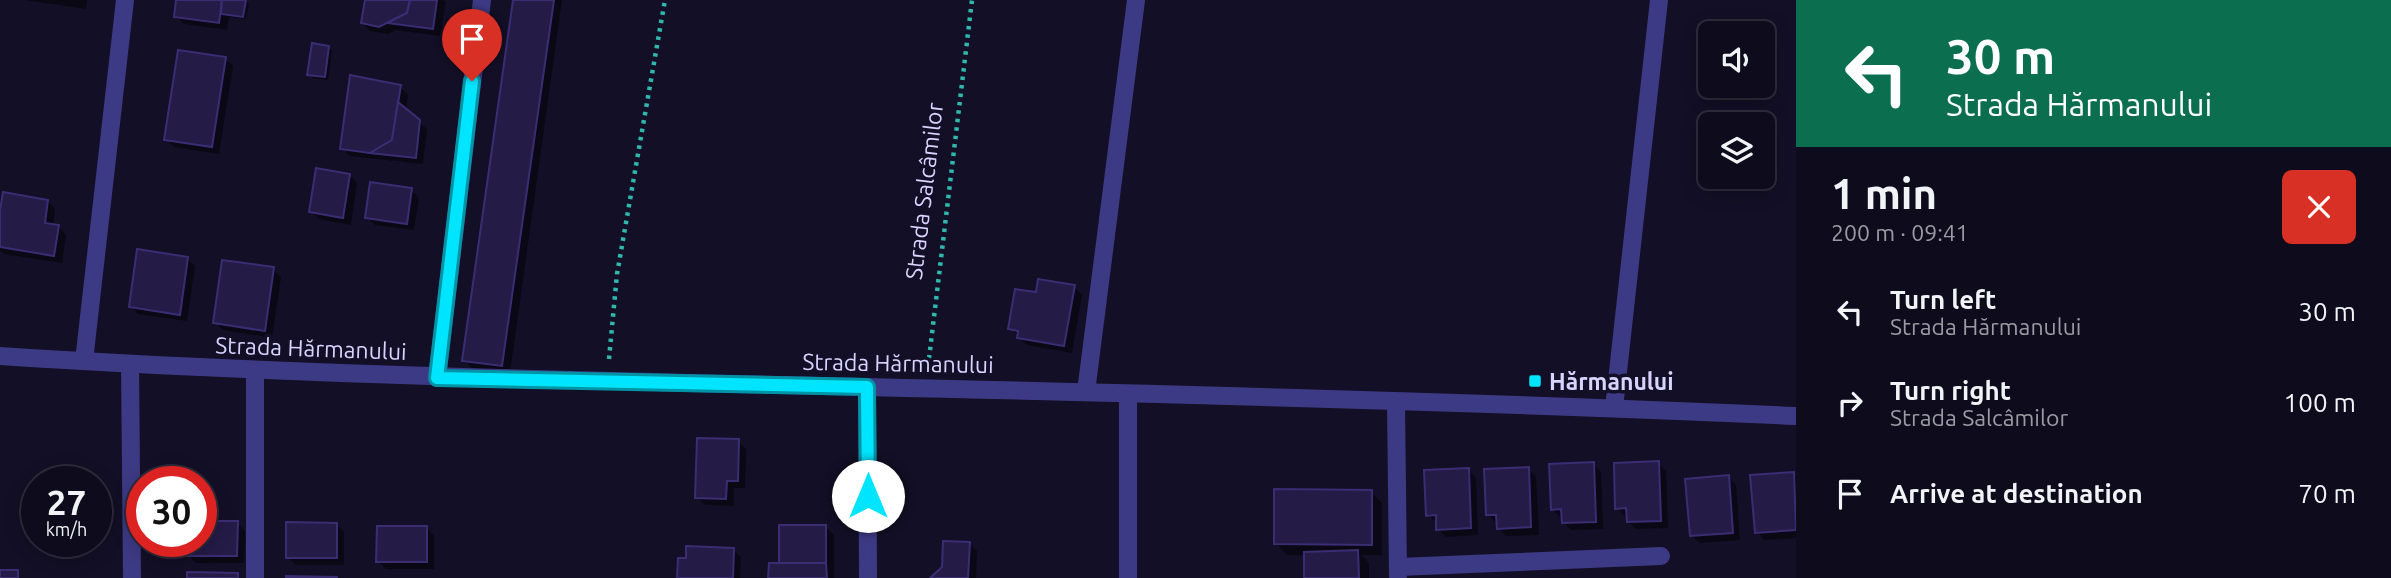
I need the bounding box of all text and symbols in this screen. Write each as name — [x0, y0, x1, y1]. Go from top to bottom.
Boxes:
pin — [442, 9, 502, 81]
icon: arrive — [453, 20, 491, 58]
map controls — [1698, 21, 1775, 189]
button: sound — [1698, 21, 1775, 98]
icon: left — [1831, 28, 1922, 119]
text: 30 m — [1946, 28, 2055, 83]
text: Strada Hărmanului — [1946, 86, 2212, 122]
street label: Strada Salcâmilor — [901, 101, 947, 281]
button: layers — [1698, 112, 1775, 189]
text: 1 min — [1831, 170, 1937, 217]
button: close — [2282, 170, 2356, 244]
text: 200 m · 09:41 — [1831, 220, 1969, 245]
text: Turn left — [1890, 285, 1996, 314]
icon: left — [1831, 293, 1869, 331]
text: 30 m — [2298, 297, 2356, 326]
text: Strada Hărmanului — [1890, 314, 2081, 339]
street label: Strada Hărmanului — [215, 332, 407, 364]
street label: Strada Hărmanului — [802, 349, 994, 377]
place label: Hărmanului — [1549, 369, 1674, 394]
marker: Hărmanului — [1527, 373, 1543, 389]
text: Turn right — [1890, 376, 2011, 405]
icon: right — [1831, 384, 1869, 422]
text: 100 m — [2284, 388, 2356, 417]
text: Strada Salcâmilor — [1890, 405, 2068, 430]
position arrow — [831, 459, 905, 533]
speed limit sign: 30 — [126, 466, 217, 557]
icon: arrive — [1831, 475, 1869, 513]
text: Arrive at destination — [1890, 479, 2143, 508]
text: 70 m — [2298, 479, 2356, 508]
text: 27 — [47, 482, 86, 522]
text: km/h — [46, 519, 87, 539]

